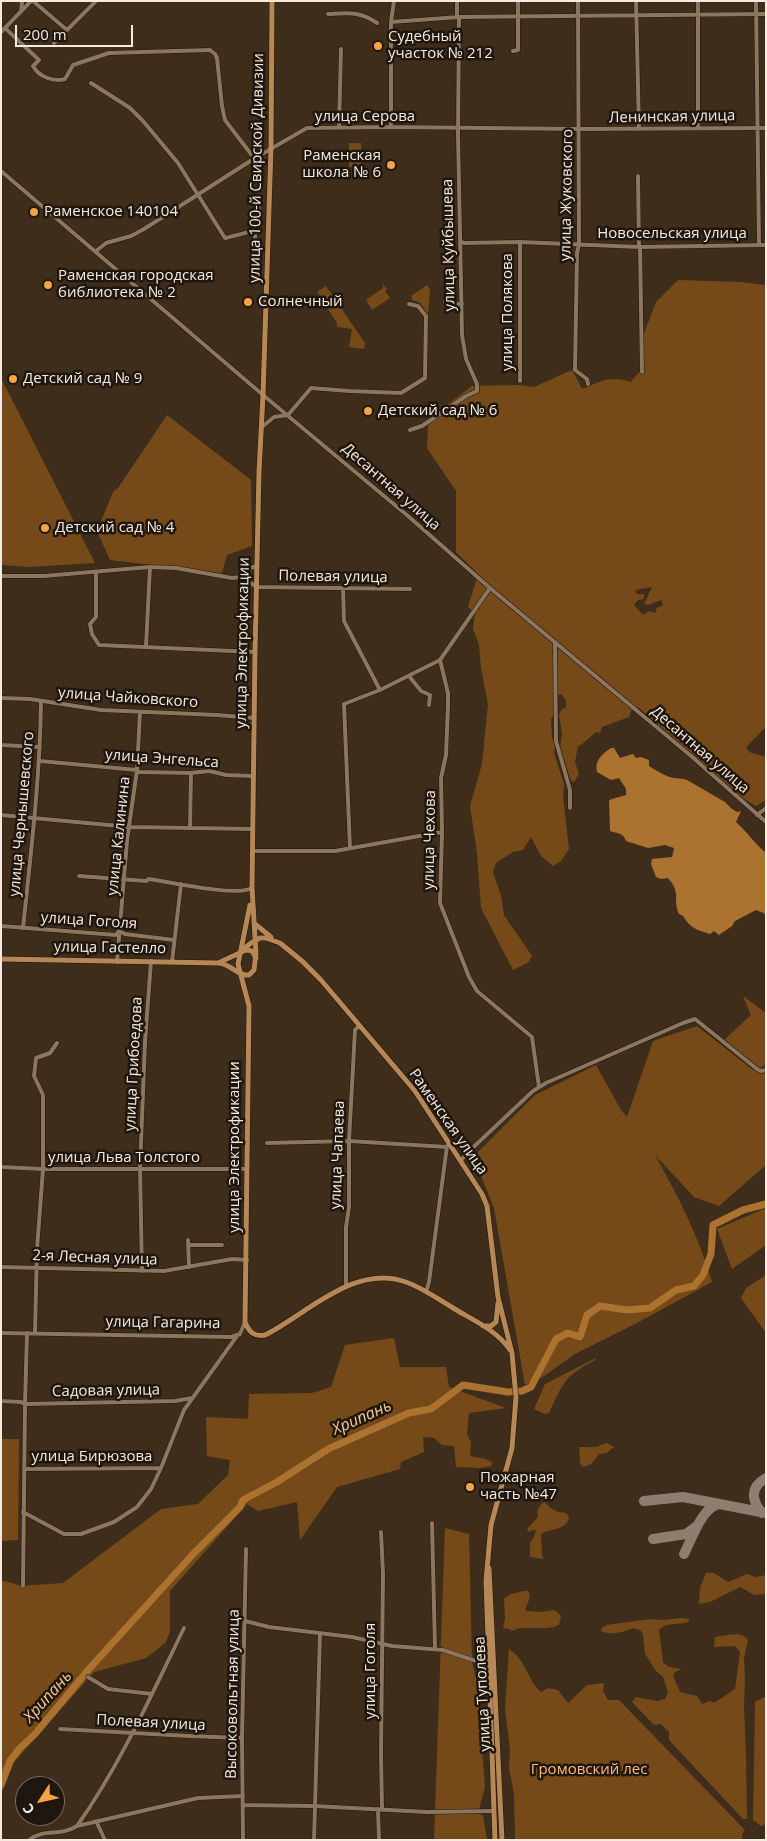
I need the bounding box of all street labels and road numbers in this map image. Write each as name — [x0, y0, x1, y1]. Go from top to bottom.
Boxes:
street label: улица 100-й Свирской Дивизии — [246, 53, 268, 283]
street label: Ленинская улица — [609, 107, 735, 127]
street label: улица Серова — [315, 108, 415, 126]
street label: улица Жуковского — [557, 129, 577, 261]
street label: улица Куйбышева — [439, 179, 459, 311]
street label: Новосельская улица — [597, 225, 747, 243]
street label: улица Полякова — [499, 253, 517, 371]
street label: Десантная улица — [338, 439, 444, 535]
street label: улица Электрофикации — [233, 557, 253, 729]
street label: Полевая улица — [278, 567, 388, 587]
street label: улица Чайковского — [57, 684, 199, 712]
street label: Десантная улица — [647, 702, 753, 798]
street label: улица Чернышевского — [6, 730, 38, 898]
street label: улица Энгельса — [104, 746, 220, 772]
street label: улица Калинина — [104, 776, 134, 896]
street label: улица Чехова — [420, 790, 440, 890]
street label: улица Гоголя — [40, 909, 138, 933]
street label: улица Гастелло — [54, 938, 166, 958]
street label: улица Грибоедова — [121, 996, 147, 1132]
street label: улица Электрофикации — [226, 1061, 244, 1233]
street label: Раменская улица — [405, 1066, 491, 1178]
street label: улица Чапаева — [327, 1100, 349, 1210]
street label: улица Льва Толстого — [48, 1149, 200, 1167]
street label: 2-я Лесная улица — [32, 1247, 158, 1269]
street label: улица Гагарина — [105, 1313, 221, 1333]
street label: Садовая улица — [52, 1381, 160, 1401]
street label: улица Бирюзова — [32, 1448, 152, 1466]
street label: Высоковольтная улица — [223, 1609, 243, 1779]
street label: улица Гоголя — [362, 1623, 380, 1719]
street label: улица Туполева — [471, 1636, 495, 1752]
street label: Полевая улица — [96, 1711, 206, 1735]

